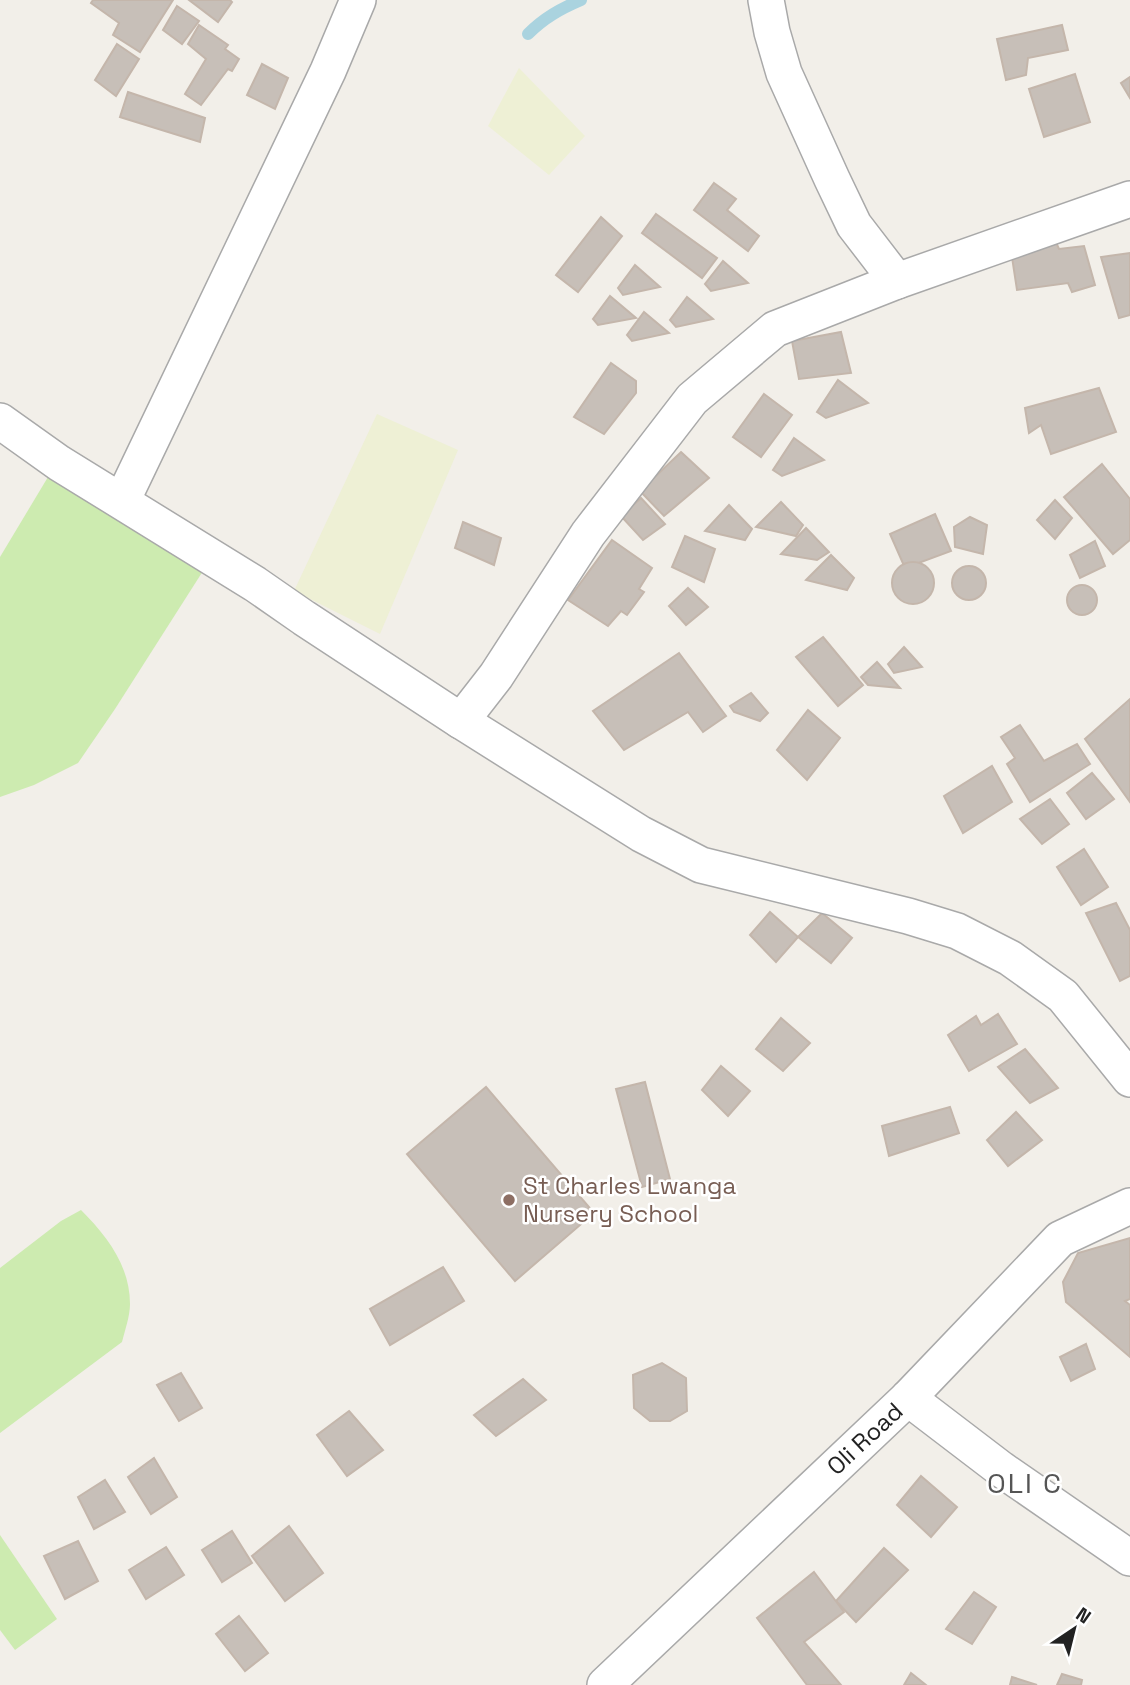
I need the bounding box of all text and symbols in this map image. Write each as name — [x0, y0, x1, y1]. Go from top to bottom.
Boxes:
place label: St Charles Lwanga Nursery School — [523, 1170, 737, 1229]
marker: St Charles Lwanga Nursery School — [501, 1192, 517, 1208]
street label: Oli Road — [820, 1396, 909, 1482]
district label: OLI C — [987, 1465, 1063, 1501]
north arrow — [1039, 1594, 1109, 1664]
text: N — [1071, 1602, 1096, 1629]

